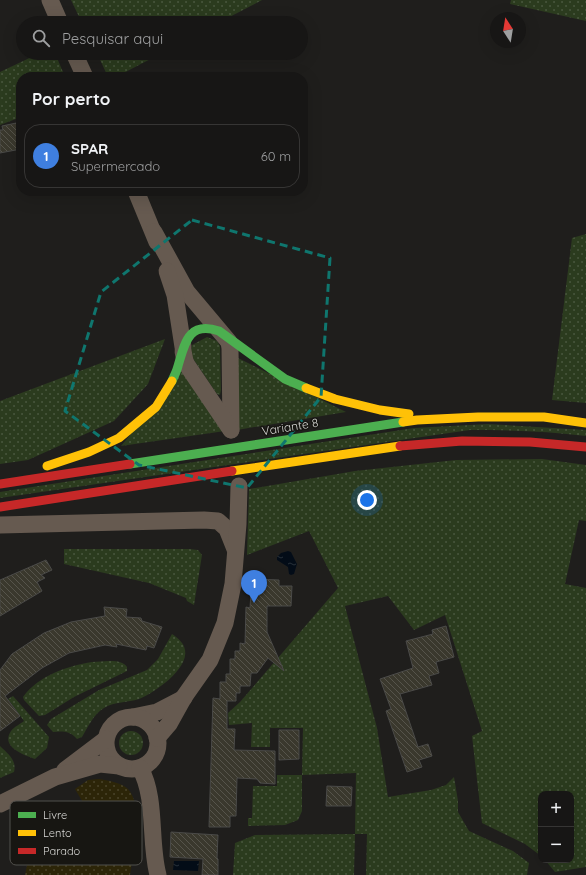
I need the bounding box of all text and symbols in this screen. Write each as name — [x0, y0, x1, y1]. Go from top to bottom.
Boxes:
north arrow — [490, 12, 526, 48]
search box — [16, 16, 308, 60]
icon: search — [30, 27, 52, 49]
text: Pesquisar aqui — [62, 29, 163, 48]
text: Por perto — [32, 88, 110, 109]
text: SPAR — [71, 139, 108, 158]
text: 1 — [43, 148, 49, 164]
text: 60 m — [261, 148, 291, 164]
text: Supermercado — [71, 158, 160, 174]
street label: Variante 8 — [261, 415, 319, 438]
your location — [357, 490, 377, 510]
pin: 1 — [241, 570, 267, 603]
map controls — [538, 791, 574, 863]
button: + — [538, 791, 574, 827]
legend — [10, 801, 142, 865]
text: Livre — [43, 808, 67, 822]
text: Lento — [43, 826, 72, 840]
button: − — [538, 827, 574, 863]
text: Parado — [43, 844, 81, 858]

